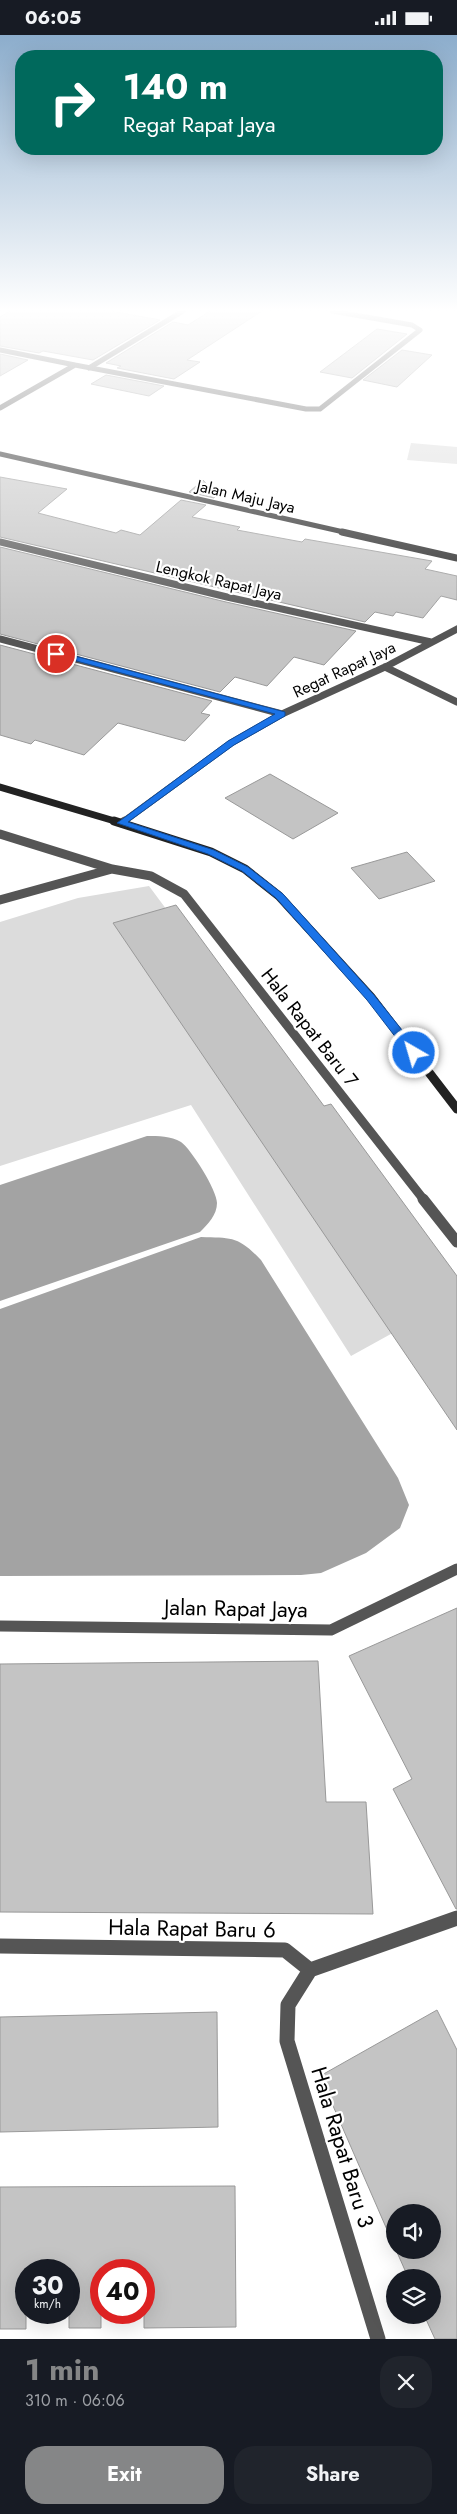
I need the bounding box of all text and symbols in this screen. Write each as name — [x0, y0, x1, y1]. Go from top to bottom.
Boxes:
text: 06:05 — [25, 4, 81, 31]
text: 140 m — [123, 62, 228, 112]
icon: right — [40, 70, 105, 135]
text: Regat Rapat Jaya — [123, 108, 276, 140]
street label: Jalan Maju Jaya — [193, 474, 297, 519]
street label: Lengkok Rapat Jaya — [154, 555, 284, 606]
pin — [35, 633, 77, 675]
street label: Regat Rapat Jaya — [289, 636, 399, 703]
icon: arrive — [42, 640, 70, 668]
street label: Hala Rapat Baru 7 — [255, 962, 365, 1092]
position arrow — [387, 1026, 439, 1078]
street label: Jalan Rapat Jaya — [161, 1591, 308, 1625]
street label: Hala Rapat Baru 6 — [108, 1911, 276, 1945]
street label: Hala Rapat Baru 3 — [303, 2062, 383, 2232]
map controls — [386, 2204, 441, 2324]
button: sound — [386, 2204, 441, 2259]
speed limit sign: 40 — [90, 2259, 155, 2324]
text: 30 — [31, 2267, 64, 2303]
button: layers — [386, 2269, 441, 2324]
text: km/h — [34, 2295, 61, 2313]
text: 1 min — [25, 2348, 99, 2391]
button: close — [380, 2356, 432, 2408]
text: 310 m · 06:06 — [25, 2389, 125, 2412]
button: Exit — [25, 2446, 224, 2504]
button: Share — [234, 2446, 432, 2504]

